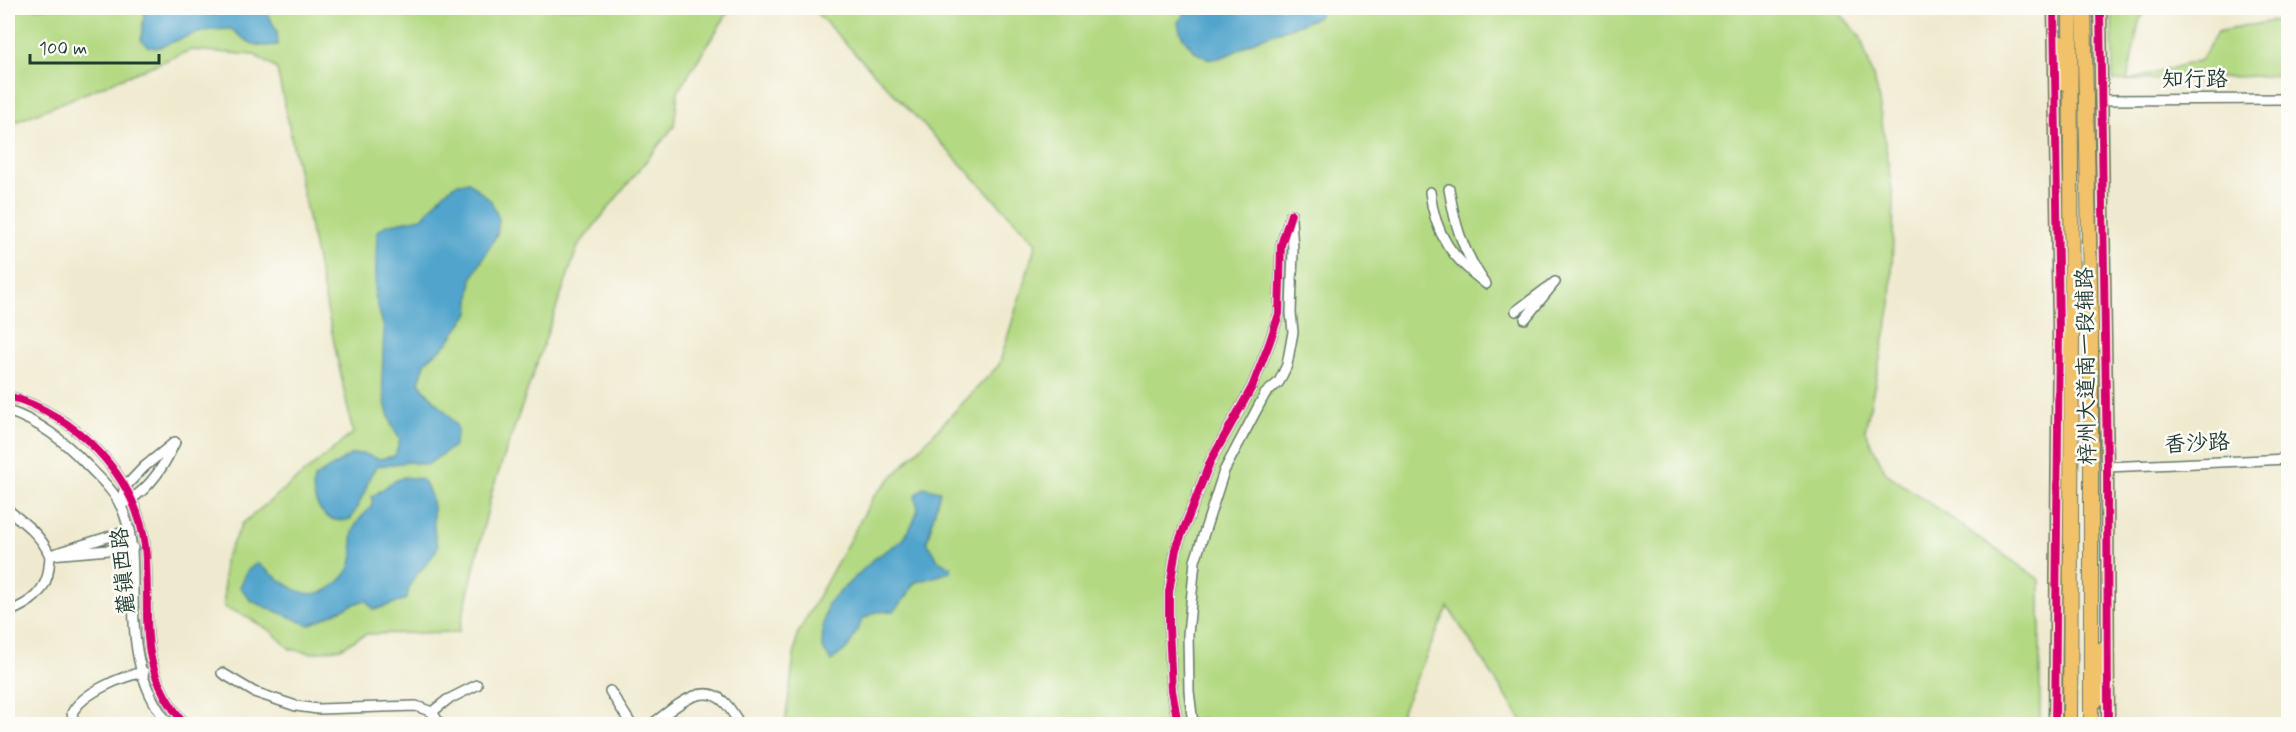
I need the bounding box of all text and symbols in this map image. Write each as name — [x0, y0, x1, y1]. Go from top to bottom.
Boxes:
scale bar — [30, 27, 159, 65]
text: 100 m — [39, 37, 87, 61]
street label: 知行路 — [2162, 66, 2228, 94]
street label: 梓州大道南一段辅路 — [2071, 267, 2103, 465]
street label: 香沙路 — [2163, 428, 2231, 460]
street label: 麓镇西路 — [106, 526, 142, 616]

